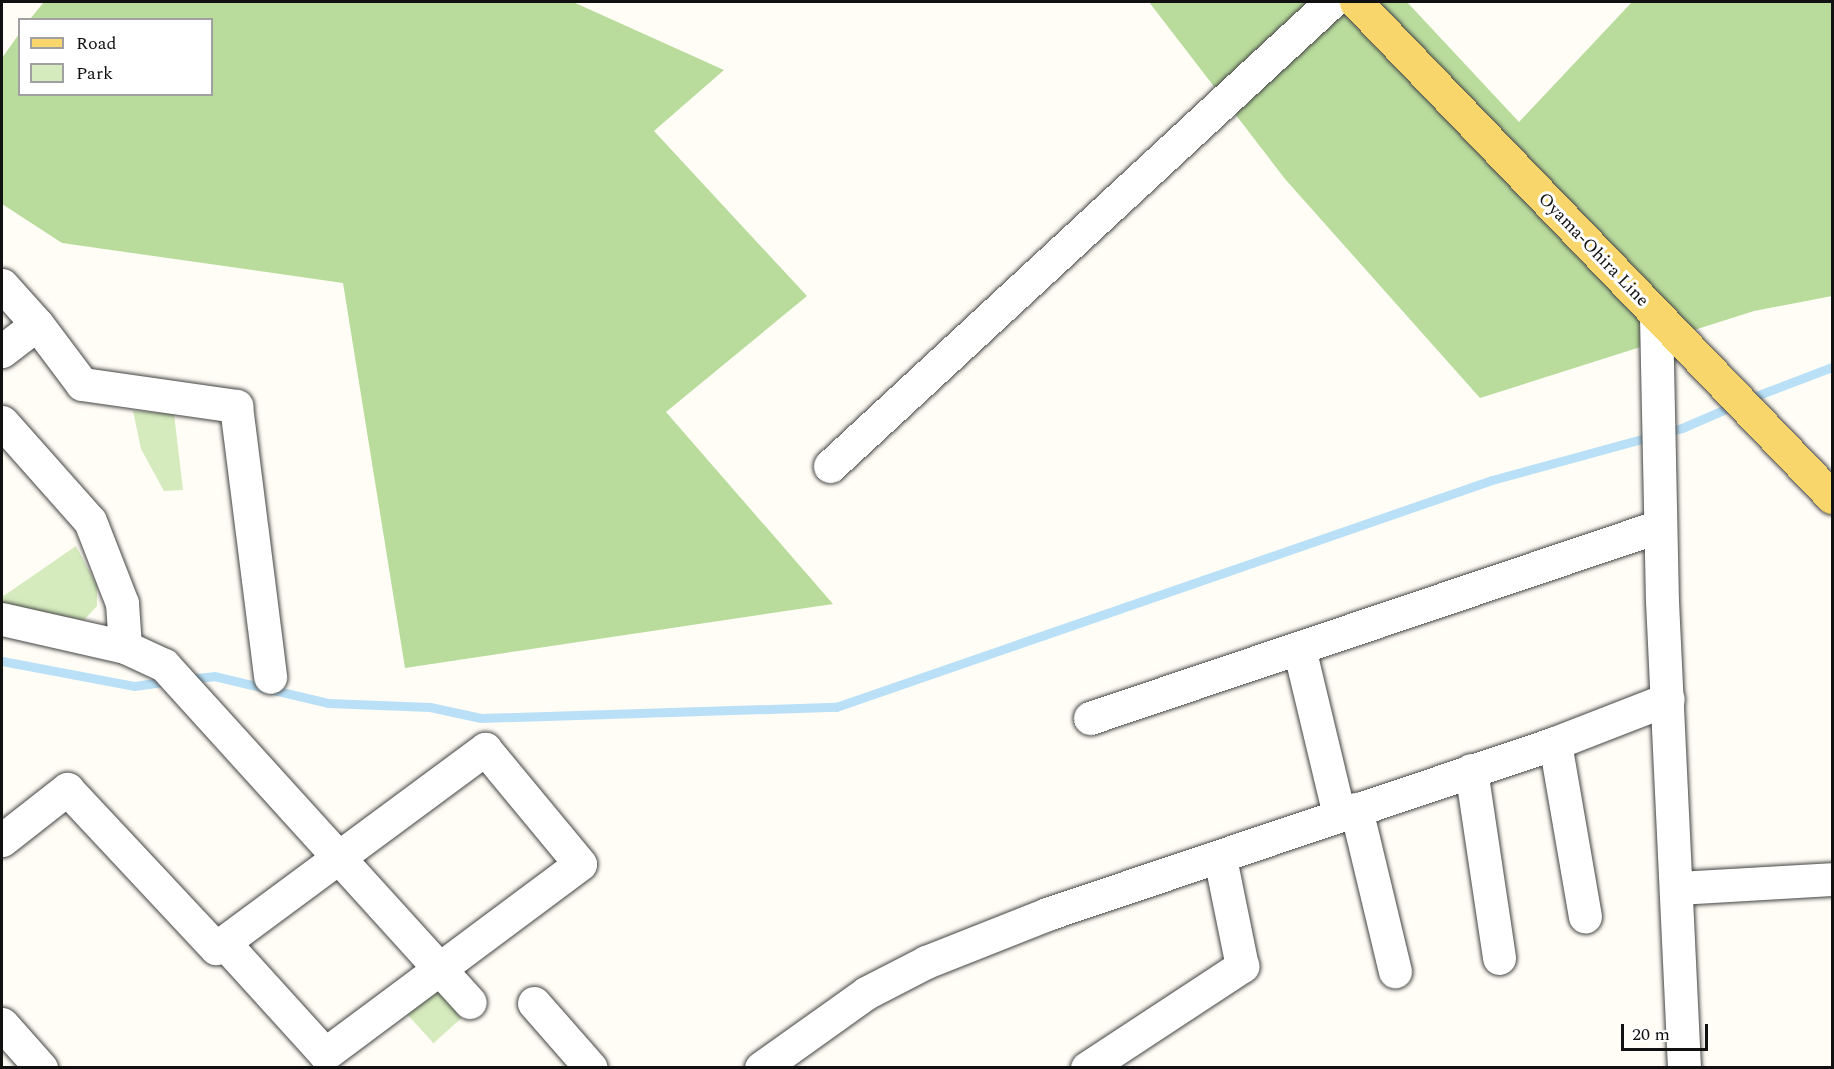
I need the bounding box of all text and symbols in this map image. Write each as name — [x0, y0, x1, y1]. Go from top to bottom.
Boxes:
legend — [18, 18, 213, 96]
text: Road — [76, 30, 117, 57]
text: Park — [76, 60, 113, 87]
street label: Oyama-Ohira Line — [1533, 188, 1653, 312]
scale bar — [1624, 1012, 1711, 1050]
text: 20 m — [1632, 1021, 1670, 1048]

